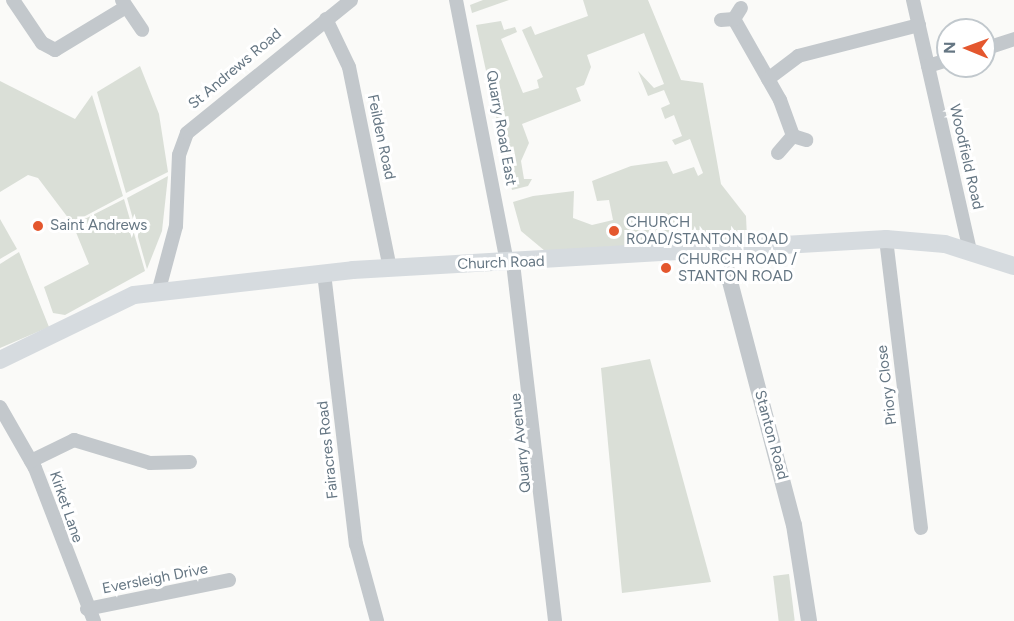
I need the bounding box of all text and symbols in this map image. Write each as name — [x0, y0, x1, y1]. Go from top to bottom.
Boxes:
north arrow — [936, 18, 996, 78]
street label: St Andrews Road — [185, 25, 285, 113]
text: N — [940, 41, 959, 54]
street label: Quarry Road East — [482, 69, 520, 187]
street label: Feilden Road — [363, 93, 399, 181]
street label: Woodfield Road — [945, 103, 987, 211]
place label: CHURCH ROAD/STANTON ROAD — [626, 213, 788, 248]
place label: Saint Andrews — [50, 217, 147, 235]
marker: Saint Andrews — [31, 219, 45, 233]
marker: CHURCH ROAD/STANTON ROAD — [607, 224, 621, 238]
place label: CHURCH ROAD / STANTON ROAD — [678, 250, 797, 285]
street label: Church Road — [457, 252, 545, 274]
marker: CHURCH ROAD / STANTON ROAD — [659, 261, 673, 275]
street label: Priory Close — [873, 344, 901, 426]
street label: Stanton Road — [750, 388, 792, 482]
street label: Quarry Avenue — [507, 392, 535, 494]
street label: Fairacres Road — [314, 400, 342, 500]
street label: Kirket Lane — [45, 469, 87, 545]
street label: Eversleigh Drive — [101, 560, 209, 598]

